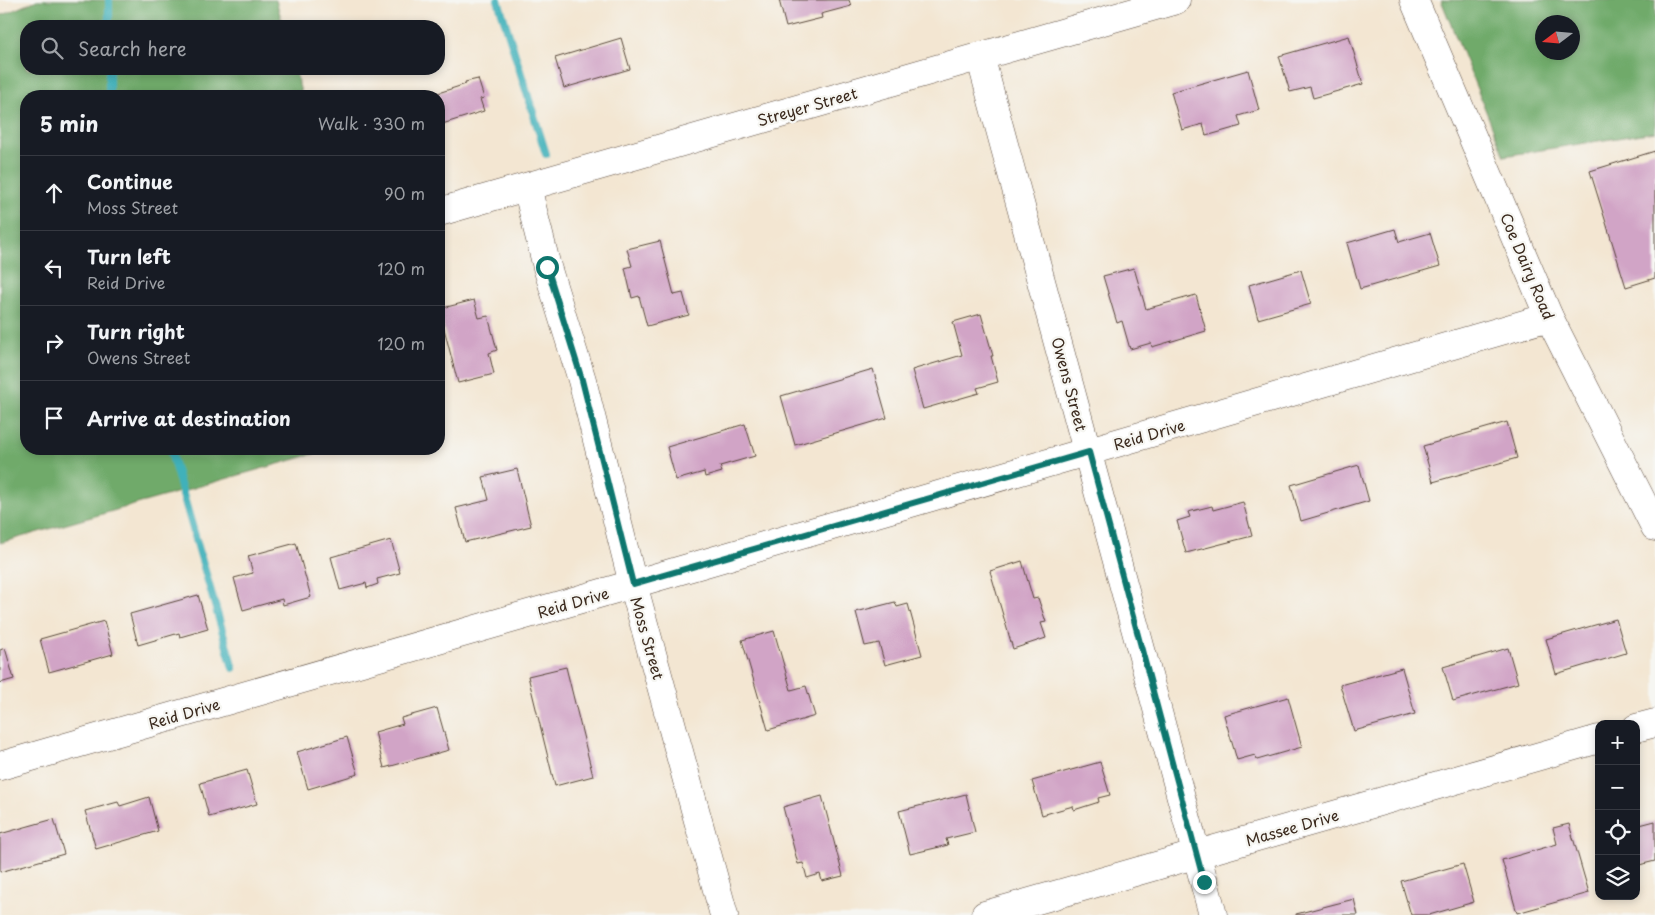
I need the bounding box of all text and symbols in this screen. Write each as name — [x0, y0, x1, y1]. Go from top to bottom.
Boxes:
north arrow — [1535, 15, 1580, 60]
search box — [20, 20, 445, 75]
icon: search — [38, 34, 66, 62]
text: Search here — [78, 34, 187, 62]
street label: Streyer Street — [754, 81, 860, 131]
text: 5 min — [40, 107, 98, 139]
text: Walk · 330 m — [318, 111, 425, 135]
text: Continue — [87, 167, 173, 195]
icon: ahead — [40, 179, 68, 207]
text: 90 m — [384, 181, 425, 205]
text: Moss Street — [87, 195, 178, 219]
street label: Coe Dairy Road — [1495, 209, 1561, 323]
text: Turn left — [87, 242, 171, 270]
icon: left — [40, 254, 68, 282]
text: 120 m — [378, 256, 425, 280]
route start — [536, 256, 559, 279]
text: Reid Drive — [87, 270, 166, 294]
text: Turn right — [87, 317, 185, 345]
icon: right — [40, 329, 68, 357]
text: 120 m — [378, 331, 425, 355]
street label: Owens Street — [1046, 334, 1094, 434]
text: Owens Street — [87, 345, 190, 369]
icon: arrive — [40, 404, 68, 432]
text: Arrive at destination — [87, 404, 291, 432]
street label: Reid Drive — [1110, 413, 1188, 455]
street label: Reid Drive — [534, 581, 612, 623]
street label: Moss Street — [625, 594, 671, 682]
street label: Reid Drive — [145, 692, 223, 734]
map controls — [1595, 720, 1640, 900]
button: + — [1595, 720, 1640, 765]
button: − — [1595, 765, 1640, 810]
street label: Massee Drive — [1243, 803, 1341, 851]
button: locate — [1595, 810, 1640, 855]
button: layers — [1595, 855, 1640, 900]
route end — [1193, 871, 1216, 894]

